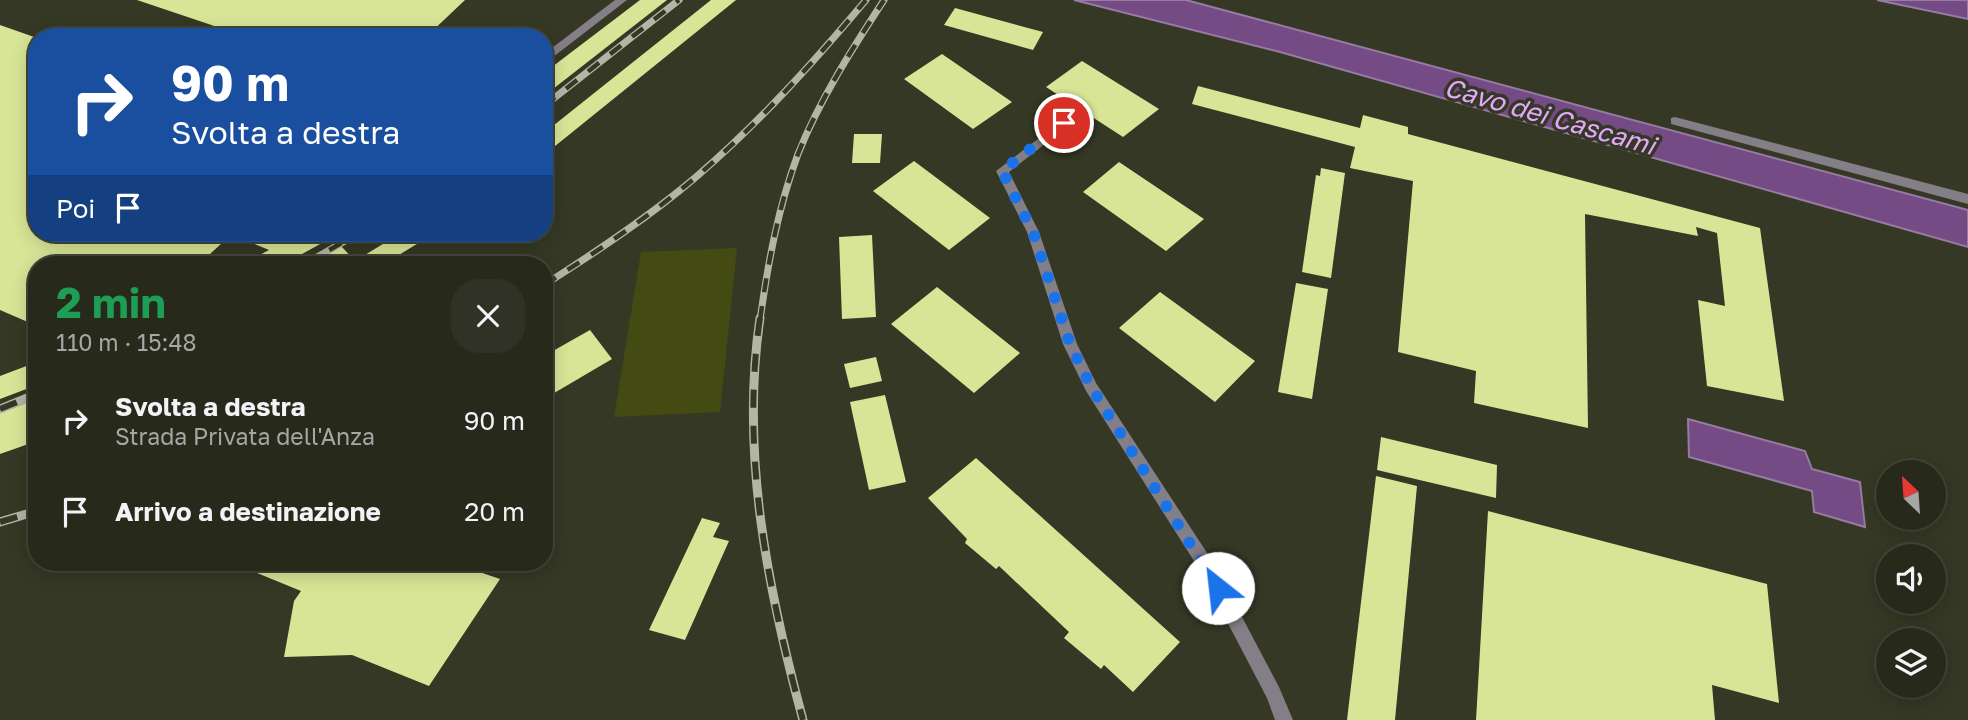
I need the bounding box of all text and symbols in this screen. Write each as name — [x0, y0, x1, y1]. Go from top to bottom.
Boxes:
text: 90 m — [171, 53, 289, 112]
icon: right — [56, 56, 147, 147]
water label: Cavo dei Cascami — [1441, 71, 1662, 162]
pin — [1034, 93, 1094, 153]
icon: arrive — [1045, 104, 1083, 142]
text: Svolta a destra — [171, 113, 400, 151]
icon: arrive — [109, 189, 147, 227]
text: Poi — [56, 193, 95, 224]
text: 2 min — [56, 277, 166, 327]
button: close — [451, 279, 525, 353]
text: 110 m · 15:48 — [56, 328, 197, 356]
text: Svolta a destra — [115, 391, 306, 422]
icon: right — [56, 402, 94, 440]
text: 90 m — [464, 405, 525, 436]
text: Strada Privata dell'Anza — [115, 422, 375, 450]
north arrow — [1876, 460, 1946, 530]
map controls — [1876, 460, 1946, 698]
icon: arrive — [56, 493, 94, 531]
text: Arrivo a destinazione — [115, 496, 381, 527]
text: 20 m — [464, 496, 525, 527]
button: sound — [1876, 544, 1946, 614]
position arrow — [1181, 551, 1255, 625]
button: layers — [1876, 628, 1946, 698]

